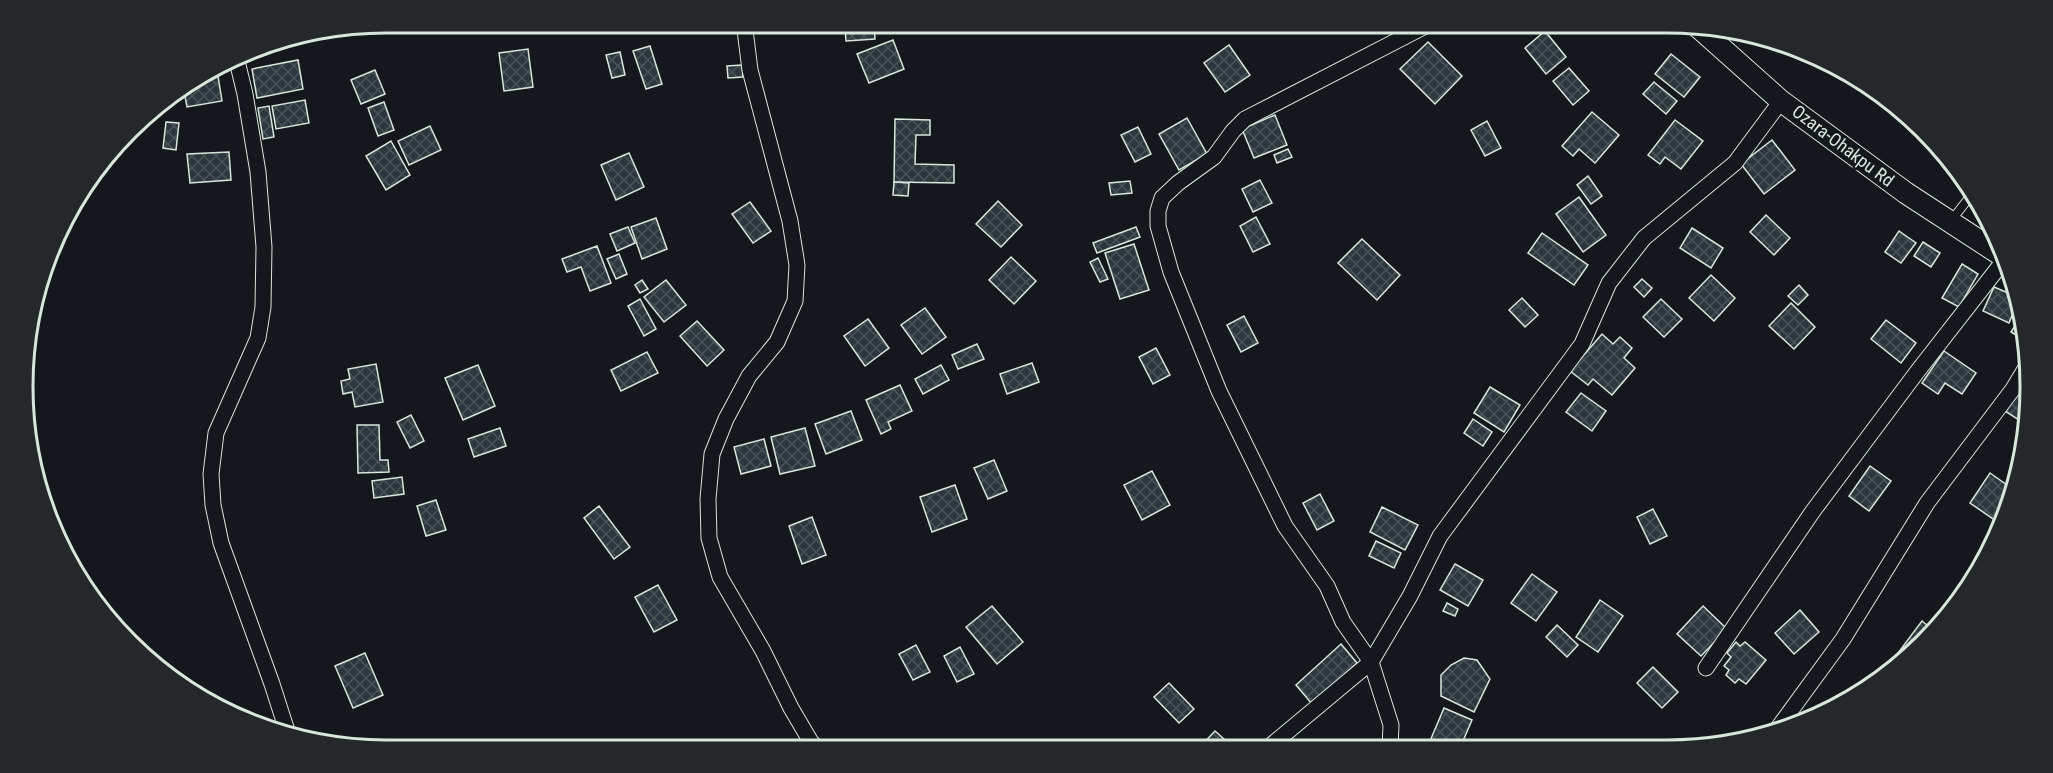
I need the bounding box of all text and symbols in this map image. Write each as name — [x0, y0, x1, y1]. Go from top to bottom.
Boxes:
street label: Ozara-Ohakpu Rd — [1788, 100, 1898, 191]

